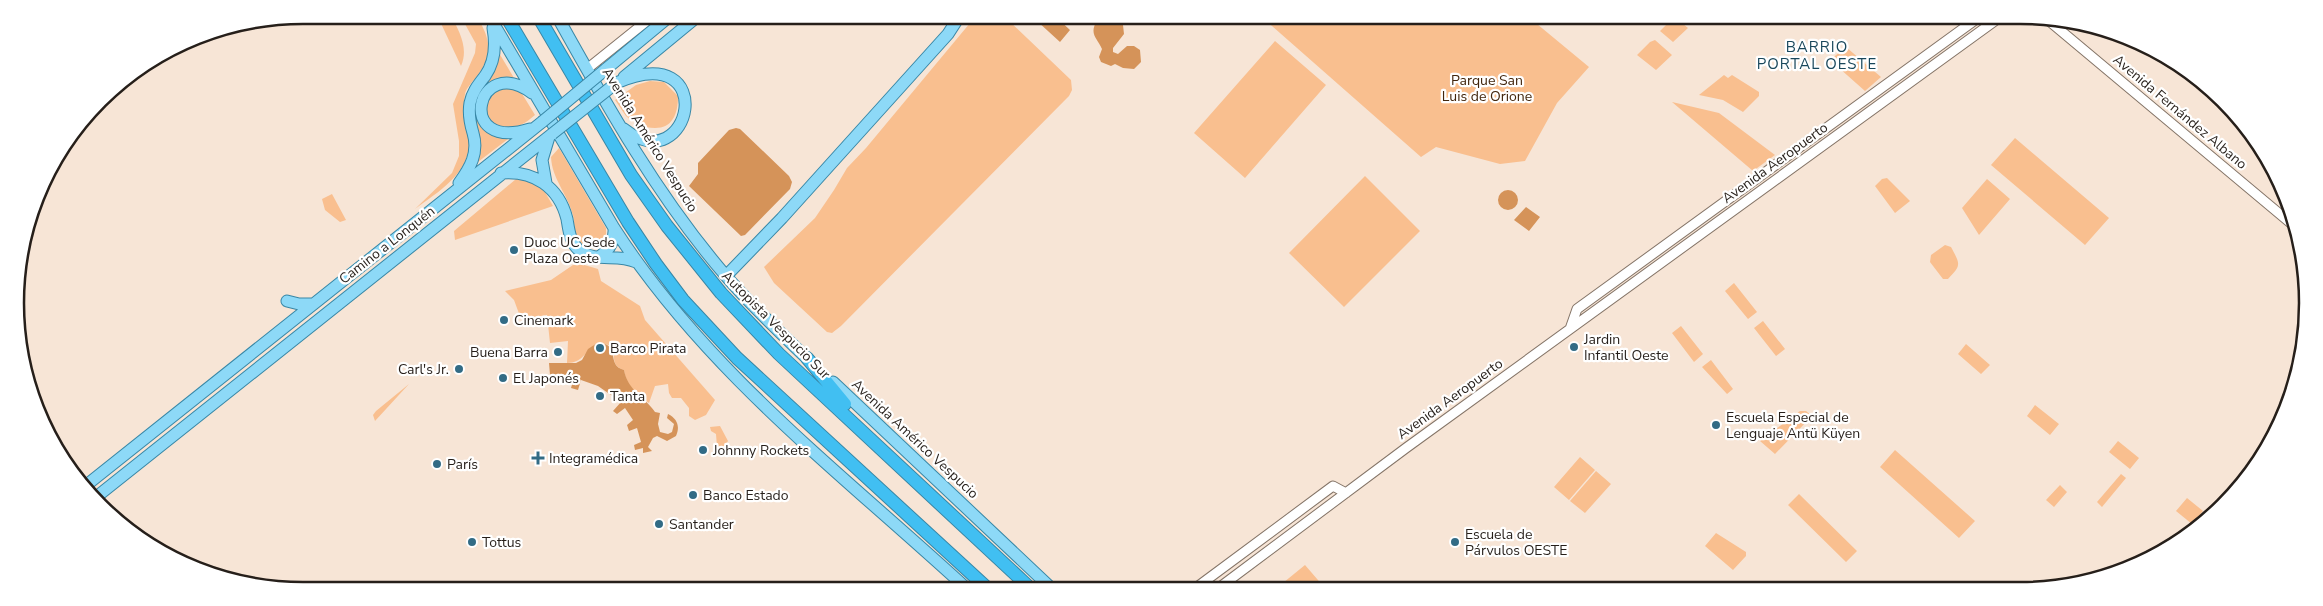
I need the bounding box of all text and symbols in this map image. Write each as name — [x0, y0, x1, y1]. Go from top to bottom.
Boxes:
district label: BARRIO PORTAL OESTE — [1757, 37, 1877, 74]
street label: Avenida Fernández Albano — [2109, 50, 2251, 174]
street label: Avenida Américo Vespucio — [598, 64, 702, 216]
park label: Parque San Luis de Orione — [1442, 71, 1532, 106]
street label: Avenida Aeropuerto — [1718, 118, 1832, 208]
street label: Camino a Lonquén — [335, 202, 439, 288]
place label: Duoc UC Sede Plaza Oeste — [524, 233, 615, 268]
marker: Duoc UC Sede Plaza Oeste — [508, 244, 520, 256]
street label: Autopista Vespucio Sur — [718, 267, 834, 383]
place label: Cinemark — [514, 311, 574, 330]
marker: Cinemark — [498, 314, 510, 326]
place label: Jardin Infantil Oeste — [1583, 330, 1669, 365]
place label: Barco Pirata — [610, 339, 686, 358]
marker: Jardin Infantil Oeste — [1568, 341, 1580, 353]
marker: Barco Pirata — [594, 342, 606, 354]
place label: Buena Barra — [470, 343, 548, 362]
marker: Buena Barra — [552, 346, 564, 358]
street label: Avenida Aeropuerto — [1393, 354, 1507, 444]
place label: Carl's Jr. — [398, 360, 449, 379]
marker: Carl's Jr. — [453, 363, 465, 375]
place label: El Japonés — [513, 369, 579, 388]
marker: El Japonés — [497, 372, 509, 384]
street label: Avenida Américo Vespucio — [847, 375, 983, 503]
place label: Tanta — [610, 387, 645, 406]
marker: Tanta — [594, 390, 606, 402]
place label: Escuela Especial de Lenguaje Antü Küyen — [1726, 408, 1860, 443]
marker: Escuela Especial de Lenguaje Antü Küyen — [1710, 419, 1722, 431]
place label: Johnny Rockets — [712, 441, 810, 460]
marker: Johnny Rockets — [697, 444, 709, 456]
place label: Integramédica — [549, 449, 638, 468]
marker: Integramédica — [531, 451, 545, 465]
place label: París — [447, 455, 478, 474]
marker: París — [431, 458, 443, 470]
place label: Banco Estado — [703, 486, 789, 505]
marker: Banco Estado — [687, 489, 699, 501]
place label: Santander — [669, 515, 734, 534]
marker: Santander — [653, 518, 665, 530]
place label: Escuela de Párvulos OESTE — [1465, 525, 1567, 560]
place label: Tottus — [482, 533, 522, 552]
marker: Tottus — [466, 536, 478, 548]
marker: Escuela de Párvulos OESTE — [1449, 536, 1461, 548]

